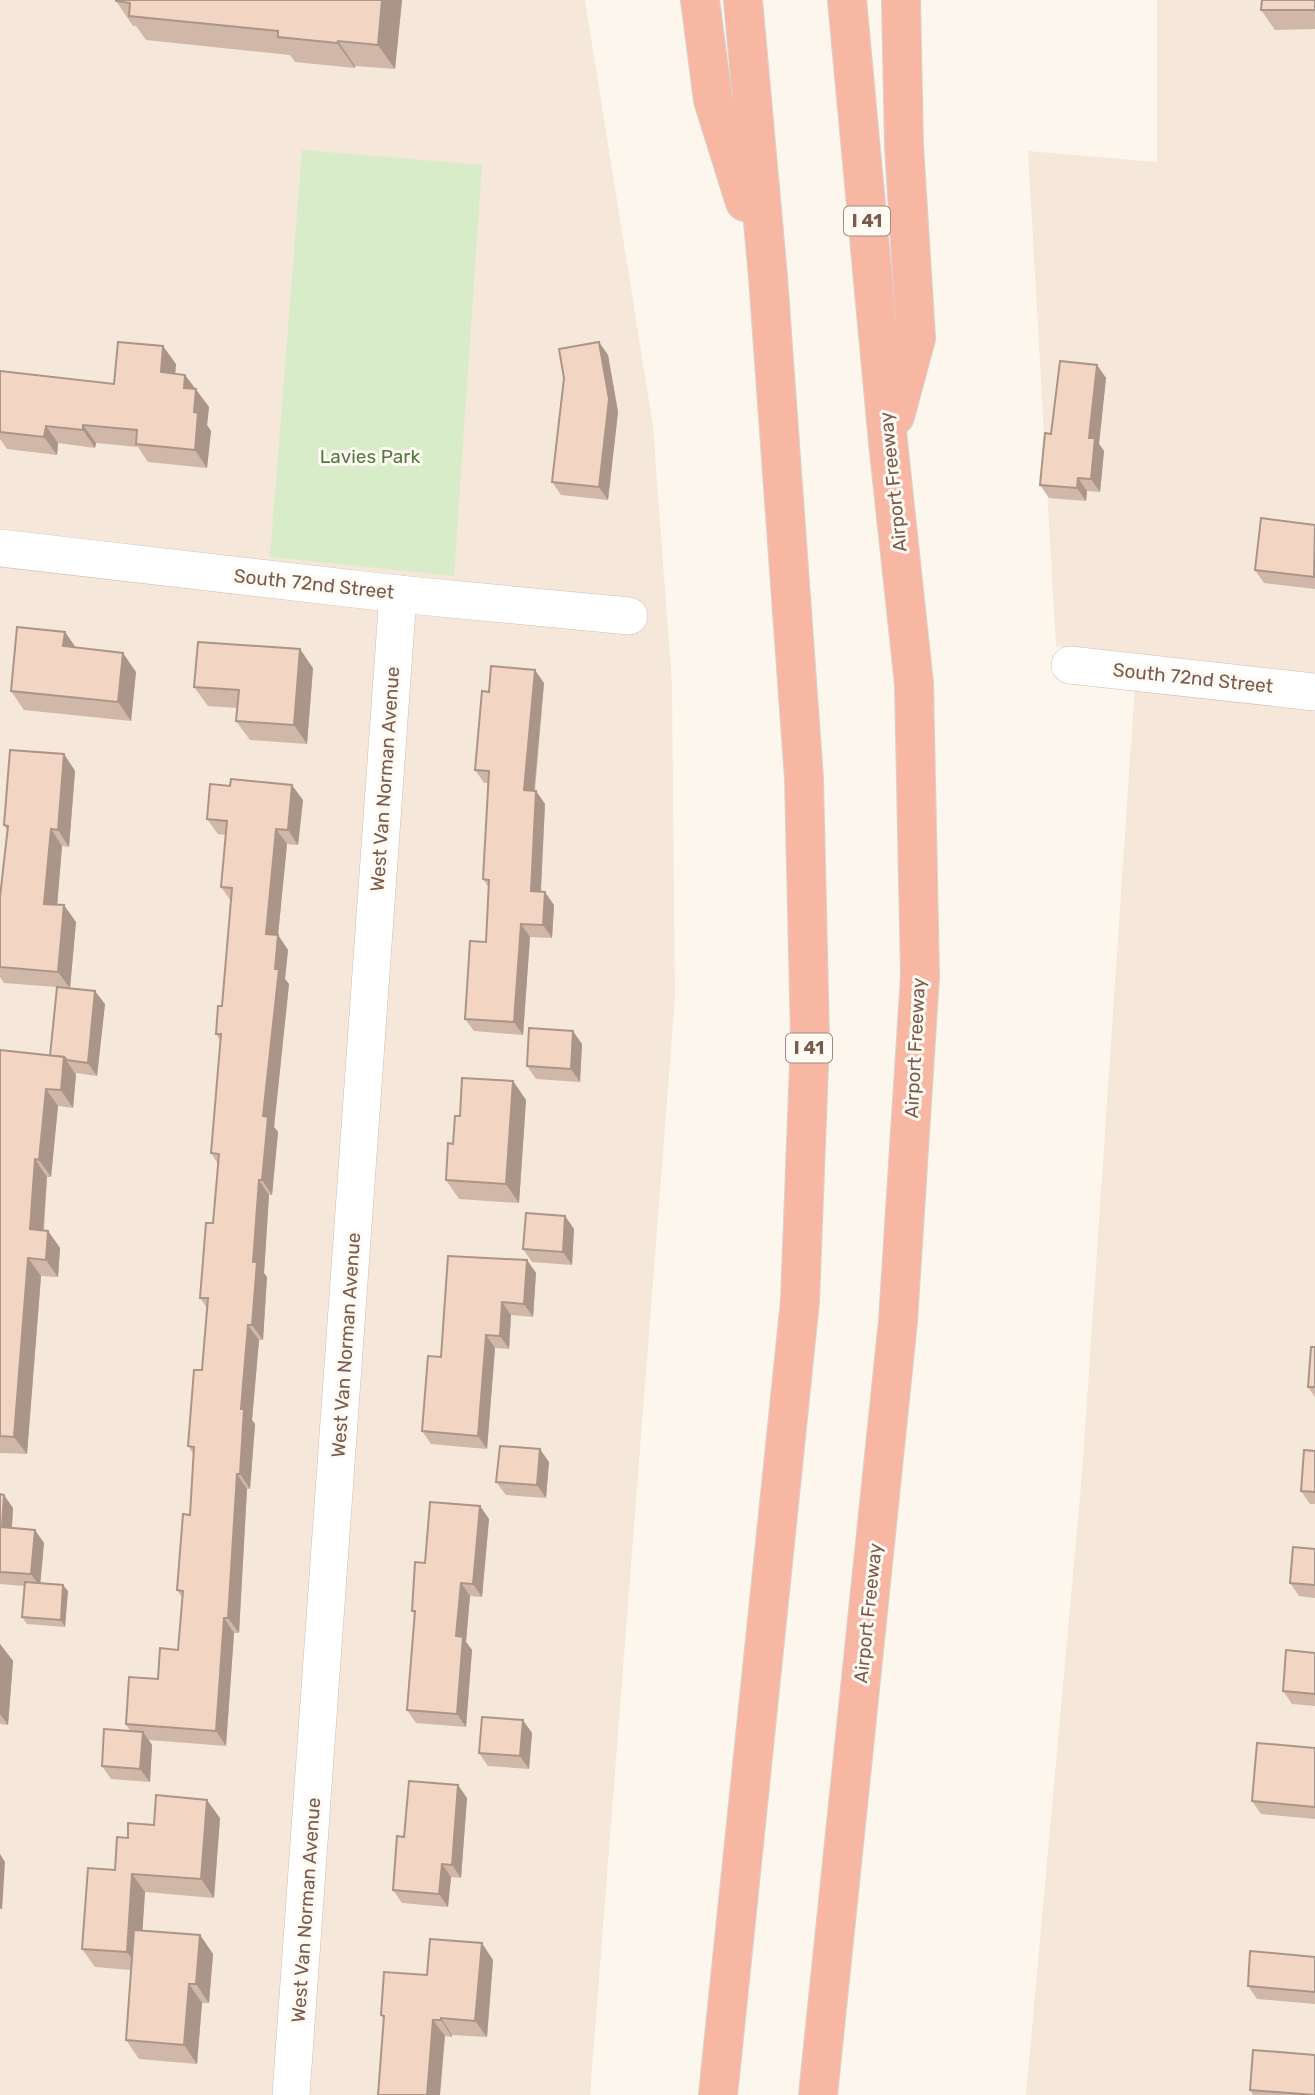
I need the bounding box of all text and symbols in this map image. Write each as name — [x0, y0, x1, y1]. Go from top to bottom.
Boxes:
road number: I 41 — [844, 206, 890, 236]
street label: Airport Freeway — [874, 411, 912, 553]
park label: Lavies Park — [320, 445, 421, 468]
street label: South 72nd Street — [233, 564, 396, 604]
street label: South 72nd Street — [1112, 658, 1275, 698]
street label: West Van Norman Avenue — [366, 666, 404, 892]
street label: Airport Freeway — [900, 977, 930, 1119]
road number: I 41 — [786, 1034, 832, 1063]
street label: West Van Norman Avenue — [327, 1232, 365, 1458]
street label: Airport Freeway — [849, 1542, 887, 1684]
street label: West Van Norman Avenue — [287, 1797, 325, 2023]

